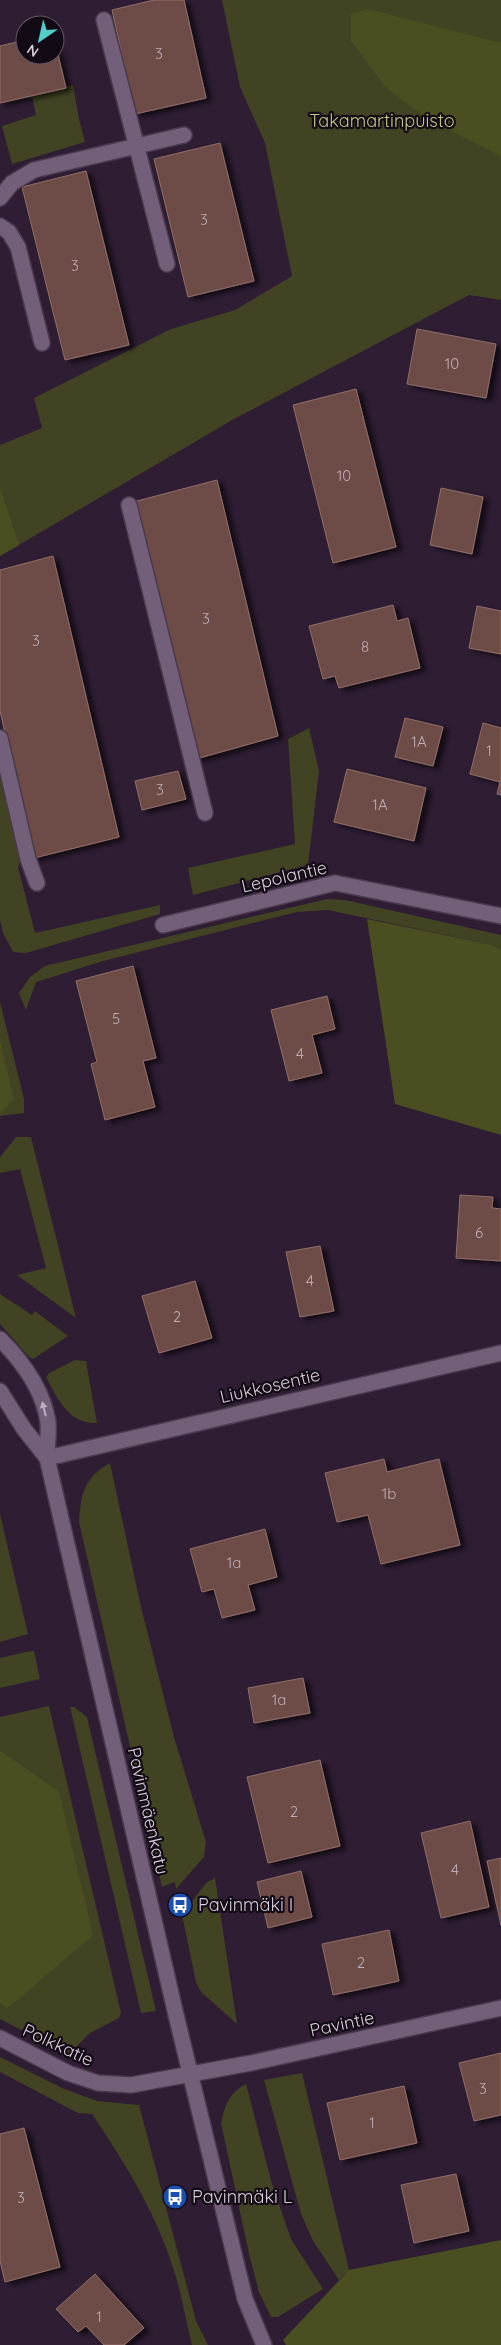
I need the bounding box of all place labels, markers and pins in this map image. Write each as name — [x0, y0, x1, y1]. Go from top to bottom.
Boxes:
bus stop icon: Pavinmäki I — [167, 1892, 193, 1918]
place label: Pavinmäki I — [198, 1893, 293, 1916]
bus stop icon: Pavinmäki L — [162, 2184, 188, 2210]
place label: Pavinmäki L — [192, 2185, 293, 2208]

